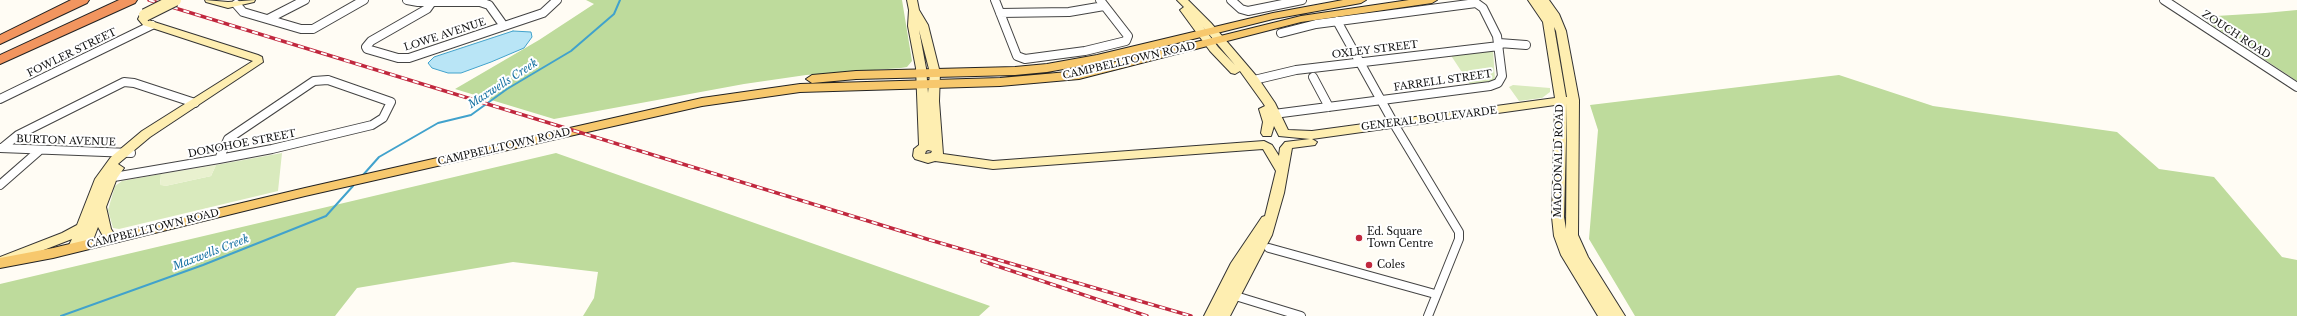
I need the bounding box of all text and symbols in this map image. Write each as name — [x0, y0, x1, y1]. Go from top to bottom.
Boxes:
street label: ZOUCH ROAD — [2200, 8, 2272, 62]
street label: LOWE AVENUE — [403, 16, 487, 54]
street label: FOWLER STREET — [25, 26, 119, 80]
street label: OXLEY STREET — [1331, 39, 1419, 61]
street label: CAMPBELLTOWN ROAD — [1061, 40, 1197, 82]
water label: Maxwells Creek — [466, 57, 540, 111]
street label: FARRELL STREET — [1393, 68, 1493, 94]
street label: MACDONALD ROAD — [1552, 104, 1566, 218]
street label: GENERAL BOULEVARDE — [1360, 105, 1498, 133]
street label: CAMPBELLTOWN ROAD — [436, 126, 572, 168]
street label: DONOHOE STREET — [187, 128, 297, 160]
street label: BURTON AVENUE — [16, 133, 116, 149]
street label: CAMPBELLTOWN ROAD — [86, 207, 220, 251]
place label: Ed. Square Town Centre — [1367, 226, 1433, 250]
water label: Maxwells Creek — [171, 232, 251, 274]
marker: Ed. Square Town Centre — [1354, 233, 1364, 243]
place label: Coles — [1377, 259, 1405, 271]
marker: Coles — [1364, 260, 1374, 270]

